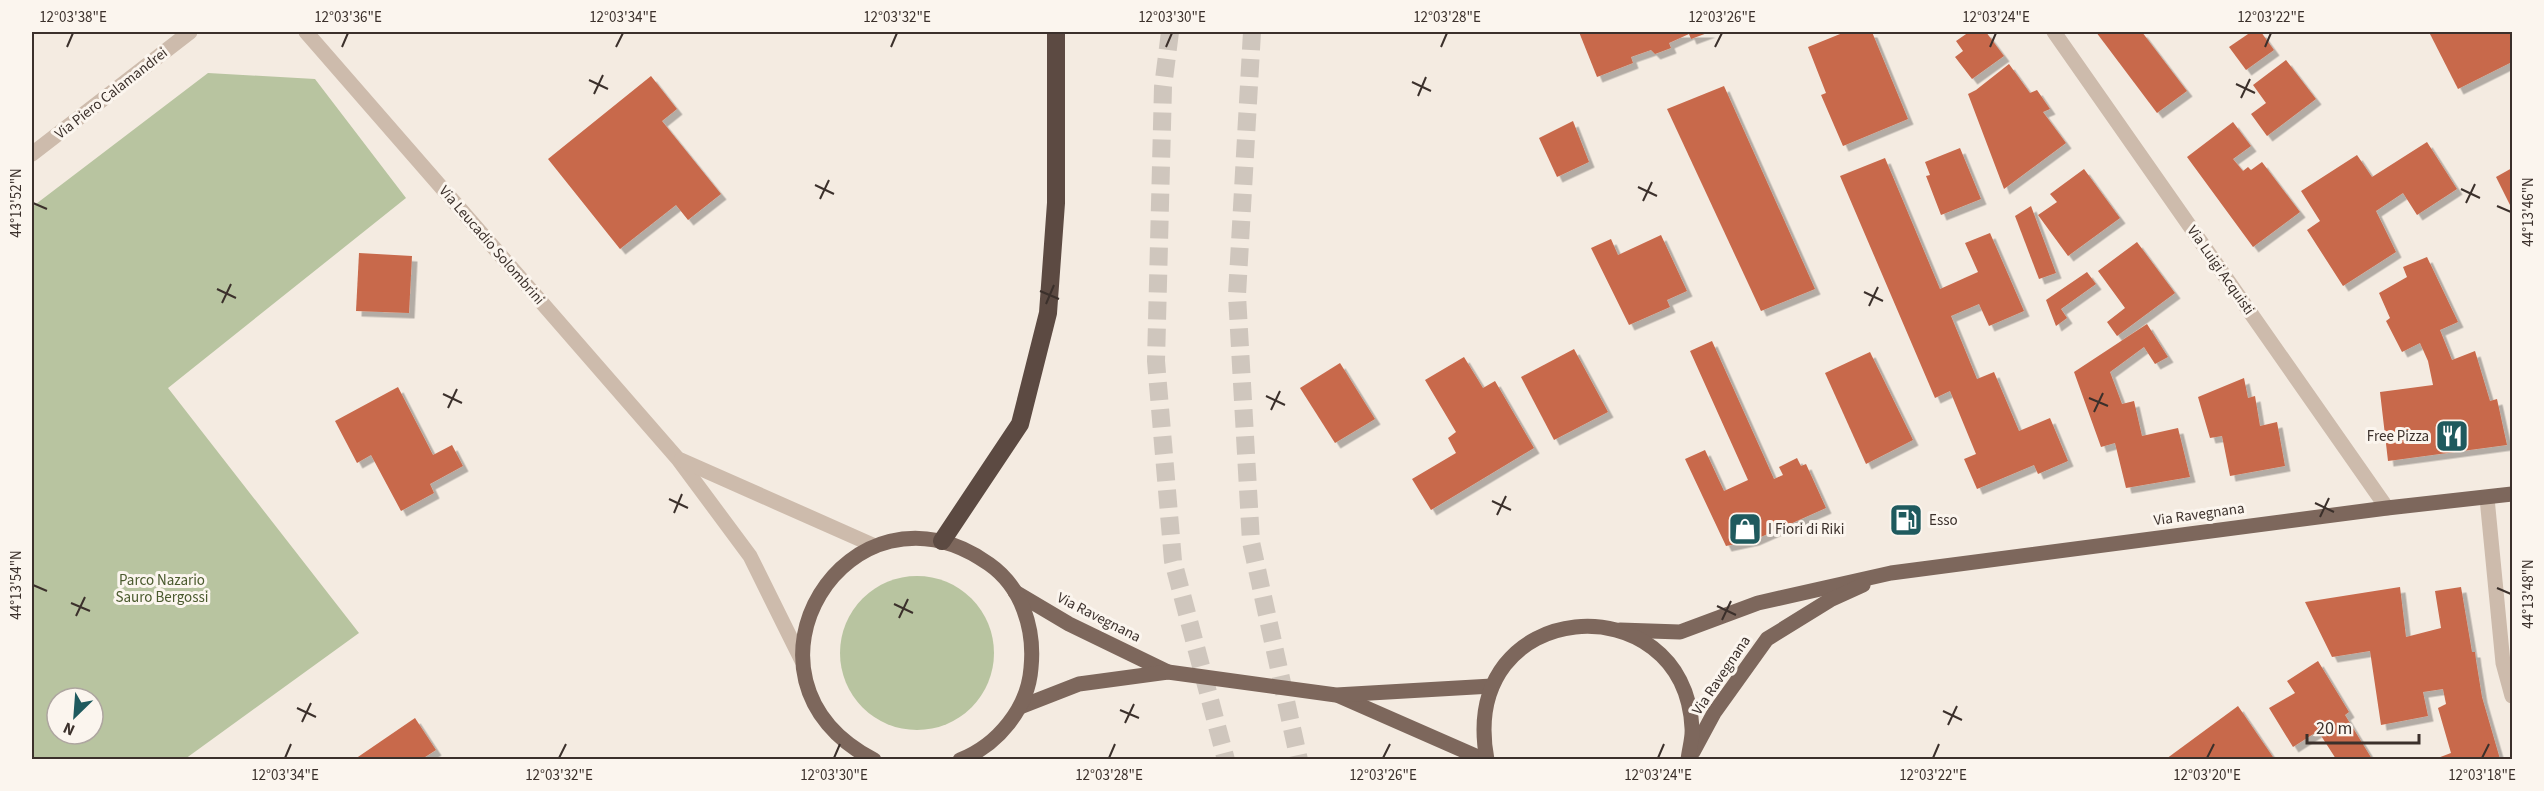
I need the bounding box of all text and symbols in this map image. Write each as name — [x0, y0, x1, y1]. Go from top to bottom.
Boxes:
text: 12°03'38"E — [39, 7, 107, 28]
text: 12°03'36"E — [314, 7, 382, 28]
text: 12°03'34"E — [589, 7, 657, 28]
text: 12°03'32"E — [863, 7, 931, 28]
text: 12°03'30"E — [1138, 7, 1206, 28]
text: 12°03'28"E — [1413, 7, 1481, 28]
text: 12°03'26"E — [1688, 7, 1756, 28]
text: 12°03'24"E — [1962, 7, 2030, 28]
text: 12°03'22"E — [2237, 7, 2305, 28]
street label: Via Piero Calamandrei — [50, 43, 172, 144]
text: 44°13'52"N — [6, 168, 27, 238]
text: 44°13'46"N — [2518, 177, 2539, 247]
street label: Via Leucadio Solombrini — [434, 181, 549, 309]
street label: Via Luigi Acquisti — [2182, 221, 2259, 319]
restaurant icon: Free Pizza — [2434, 418, 2470, 454]
place label: Free Pizza — [2367, 426, 2429, 447]
street label: Via Ravegnana — [2152, 498, 2246, 531]
fuel station icon: Esso — [1888, 502, 1924, 538]
place label: Esso — [1929, 510, 1958, 531]
shop icon: I Fiori di Riki — [1727, 511, 1763, 547]
place label: I Fiori di Riki — [1768, 519, 1844, 540]
text: 44°13'54"N — [6, 550, 27, 620]
text: 44°13'48"N — [2518, 559, 2539, 629]
park label: Parco Nazario Sauro Bergossi — [116, 570, 208, 608]
street label: Via Ravegnana — [1053, 587, 1144, 648]
street label: Via Ravegnana — [1687, 632, 1756, 719]
north arrow — [45, 686, 105, 746]
scale bar — [2307, 707, 2420, 745]
text: N — [60, 716, 79, 741]
text: 20 m — [2316, 716, 2352, 741]
text: 12°03'34"E — [251, 765, 319, 786]
text: 12°03'32"E — [525, 765, 593, 786]
text: 12°03'30"E — [800, 765, 868, 786]
text: 12°03'28"E — [1075, 765, 1143, 786]
text: 12°03'26"E — [1349, 765, 1417, 786]
text: 12°03'24"E — [1624, 765, 1692, 786]
text: 12°03'22"E — [1899, 765, 1967, 786]
text: 12°03'20"E — [2173, 765, 2241, 786]
text: 12°03'18"E — [2448, 765, 2516, 786]

